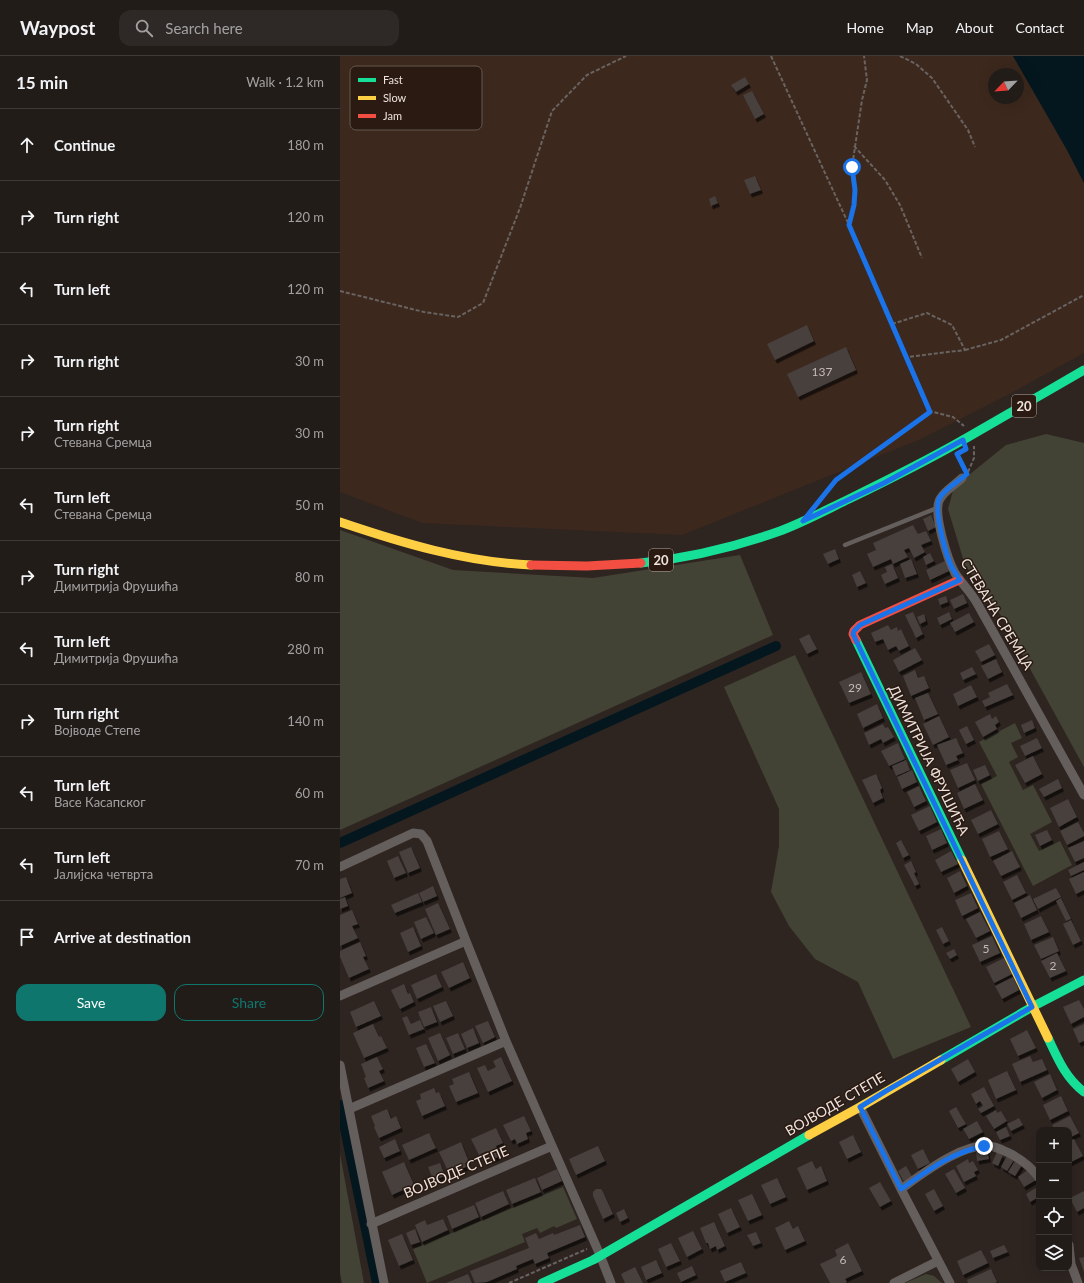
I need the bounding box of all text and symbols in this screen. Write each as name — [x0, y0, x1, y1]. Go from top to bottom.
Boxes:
search box — [119, 10, 399, 46]
text: Waypost — [20, 16, 95, 39]
icon: search — [133, 17, 155, 39]
text: Search here — [165, 19, 243, 37]
text: Home — [846, 19, 884, 36]
text: Map — [906, 19, 933, 36]
text: About — [955, 19, 993, 36]
text: Contact — [1015, 19, 1064, 36]
legend — [350, 66, 482, 130]
north arrow — [988, 68, 1024, 104]
text: 15 min — [16, 72, 68, 93]
text: Fast — [383, 73, 403, 86]
text: Walk · 1.2 km — [246, 74, 324, 90]
text: Slow — [383, 91, 407, 104]
text: Jam — [383, 109, 402, 122]
icon: ahead — [16, 134, 38, 156]
text: Continue — [54, 136, 115, 154]
text: 180 m — [287, 137, 324, 153]
route start — [843, 158, 861, 176]
icon: right — [16, 206, 38, 228]
text: Turn right — [54, 208, 119, 226]
text: 120 m — [287, 209, 324, 225]
icon: left — [16, 278, 38, 300]
text: Turn left — [54, 280, 110, 298]
text: 120 m — [287, 281, 324, 297]
icon: right — [16, 350, 38, 372]
text: Turn right — [54, 352, 119, 370]
text: 30 m — [295, 353, 324, 369]
house number: 137 — [812, 364, 832, 379]
road number: 20 — [1012, 395, 1036, 417]
text: Turn right — [54, 416, 119, 434]
icon: right — [16, 422, 38, 444]
text: 30 m — [295, 425, 324, 441]
text: Стевана Сремца — [54, 434, 152, 450]
text: Turn left — [54, 488, 110, 506]
icon: left — [16, 494, 38, 516]
text: 50 m — [295, 497, 324, 513]
text: Стевана Сремца — [54, 506, 152, 522]
road number: 20 — [649, 549, 673, 571]
street label: СТЕВАНА СРЕМЦА — [957, 555, 1038, 673]
text: Turn right — [54, 560, 119, 578]
icon: right — [16, 566, 38, 588]
text: 80 m — [295, 569, 324, 585]
text: Димитрија Фрушића — [54, 578, 178, 594]
text: Turn left — [54, 632, 110, 650]
icon: left — [16, 638, 38, 660]
text: 280 m — [287, 641, 324, 657]
text: Димитрија Фрушића — [54, 650, 178, 666]
house number: 29 — [848, 680, 862, 695]
street label: ДИМИТРИЈА ФРУШИЋА — [886, 682, 974, 838]
text: Turn right — [54, 704, 119, 722]
icon: right — [16, 710, 38, 732]
text: 140 m — [287, 713, 324, 729]
text: Војводе Степе — [54, 722, 140, 738]
text: Turn left — [54, 776, 110, 794]
icon: left — [16, 782, 38, 804]
text: 60 m — [295, 785, 324, 801]
text: Васе Касапског — [54, 794, 146, 810]
text: Turn left — [54, 848, 110, 866]
icon: left — [16, 854, 38, 876]
text: 70 m — [295, 857, 324, 873]
text: Јалијска четврта — [54, 866, 153, 882]
icon: arrive — [16, 926, 38, 948]
text: Arrive at destination — [54, 928, 191, 946]
house number: 5 — [983, 941, 990, 956]
house number: 2 — [1050, 958, 1057, 973]
button: Save — [16, 984, 166, 1021]
button: Share — [174, 984, 324, 1021]
street label: ВОЈВОДЕ СТЕПЕ — [782, 1068, 888, 1139]
map controls — [1036, 1127, 1072, 1271]
button: + — [1036, 1127, 1072, 1163]
route end — [975, 1137, 993, 1155]
street label: ВОЈВОДЕ СТЕПЕ — [401, 1142, 511, 1201]
button: − — [1036, 1163, 1072, 1199]
button: locate — [1036, 1199, 1072, 1235]
button: layers — [1036, 1235, 1072, 1271]
house number: 6 — [840, 1252, 847, 1267]

